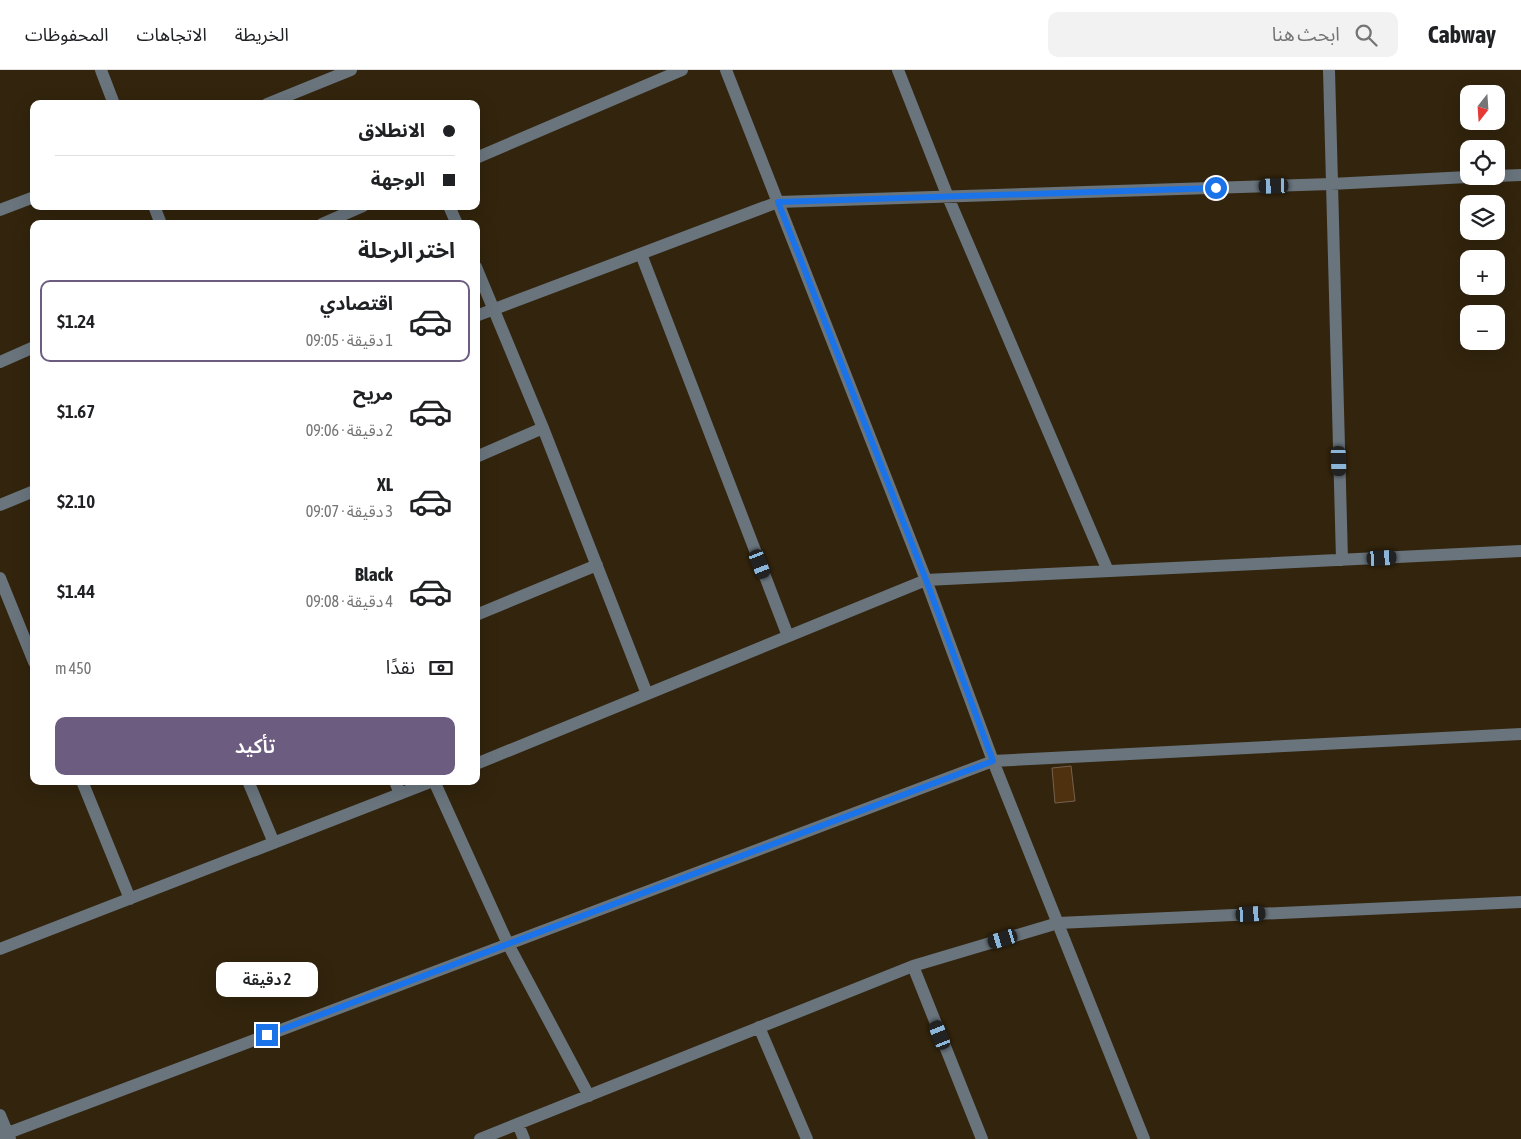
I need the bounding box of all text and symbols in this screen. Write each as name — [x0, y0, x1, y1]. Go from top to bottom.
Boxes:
search box — [1048, 12, 1398, 57]
icon: search — [1352, 21, 1380, 49]
text: Cabway — [1428, 21, 1496, 48]
text: ابحث هنا — [1272, 23, 1340, 45]
text: المحفوظات — [25, 24, 109, 45]
text: الاتجاهات — [137, 24, 207, 45]
text: الخريطة — [235, 24, 289, 45]
north arrow — [1460, 85, 1505, 130]
map controls — [1460, 85, 1505, 350]
text: الانطلاق — [359, 119, 425, 141]
button: locate — [1460, 140, 1505, 185]
text: الوجهة — [371, 168, 425, 190]
route start — [1205, 177, 1227, 199]
car — [1258, 178, 1289, 194]
button: layers — [1460, 195, 1505, 240]
text: اختر الرحلة — [358, 237, 455, 263]
button: + — [1460, 250, 1505, 295]
text: اقتصادي — [320, 292, 393, 314]
icon: car — [408, 299, 453, 344]
button: − — [1460, 305, 1505, 350]
text: $1.24 — [57, 310, 95, 332]
text: 1 دقيقة · 09:05 — [306, 331, 393, 349]
text: مريح — [353, 382, 393, 404]
icon: car — [408, 389, 453, 434]
text: $1.67 — [57, 400, 95, 422]
text: 2 دقيقة · 09:06 — [306, 421, 393, 439]
car — [1330, 446, 1347, 476]
text: XL — [377, 473, 393, 495]
icon: car — [408, 479, 453, 524]
text: $2.10 — [57, 490, 95, 512]
text: 3 دقيقة · 09:07 — [306, 502, 393, 520]
car — [747, 547, 772, 581]
car — [1366, 550, 1397, 566]
text: Black — [355, 563, 393, 585]
icon: car — [408, 569, 453, 614]
text: $1.44 — [57, 580, 95, 602]
text: 4 دقيقة · 09:08 — [306, 592, 393, 610]
icon: cash — [427, 654, 455, 682]
text: نقدًا — [386, 656, 415, 678]
text: 450 m — [55, 659, 91, 677]
button: تأكيد — [55, 717, 455, 775]
car — [1235, 906, 1266, 922]
car — [986, 927, 1019, 951]
callout: 2 دقيقة — [216, 962, 318, 998]
text: 2 دقيقة — [243, 970, 291, 988]
car — [927, 1018, 952, 1052]
route end — [256, 1024, 278, 1046]

